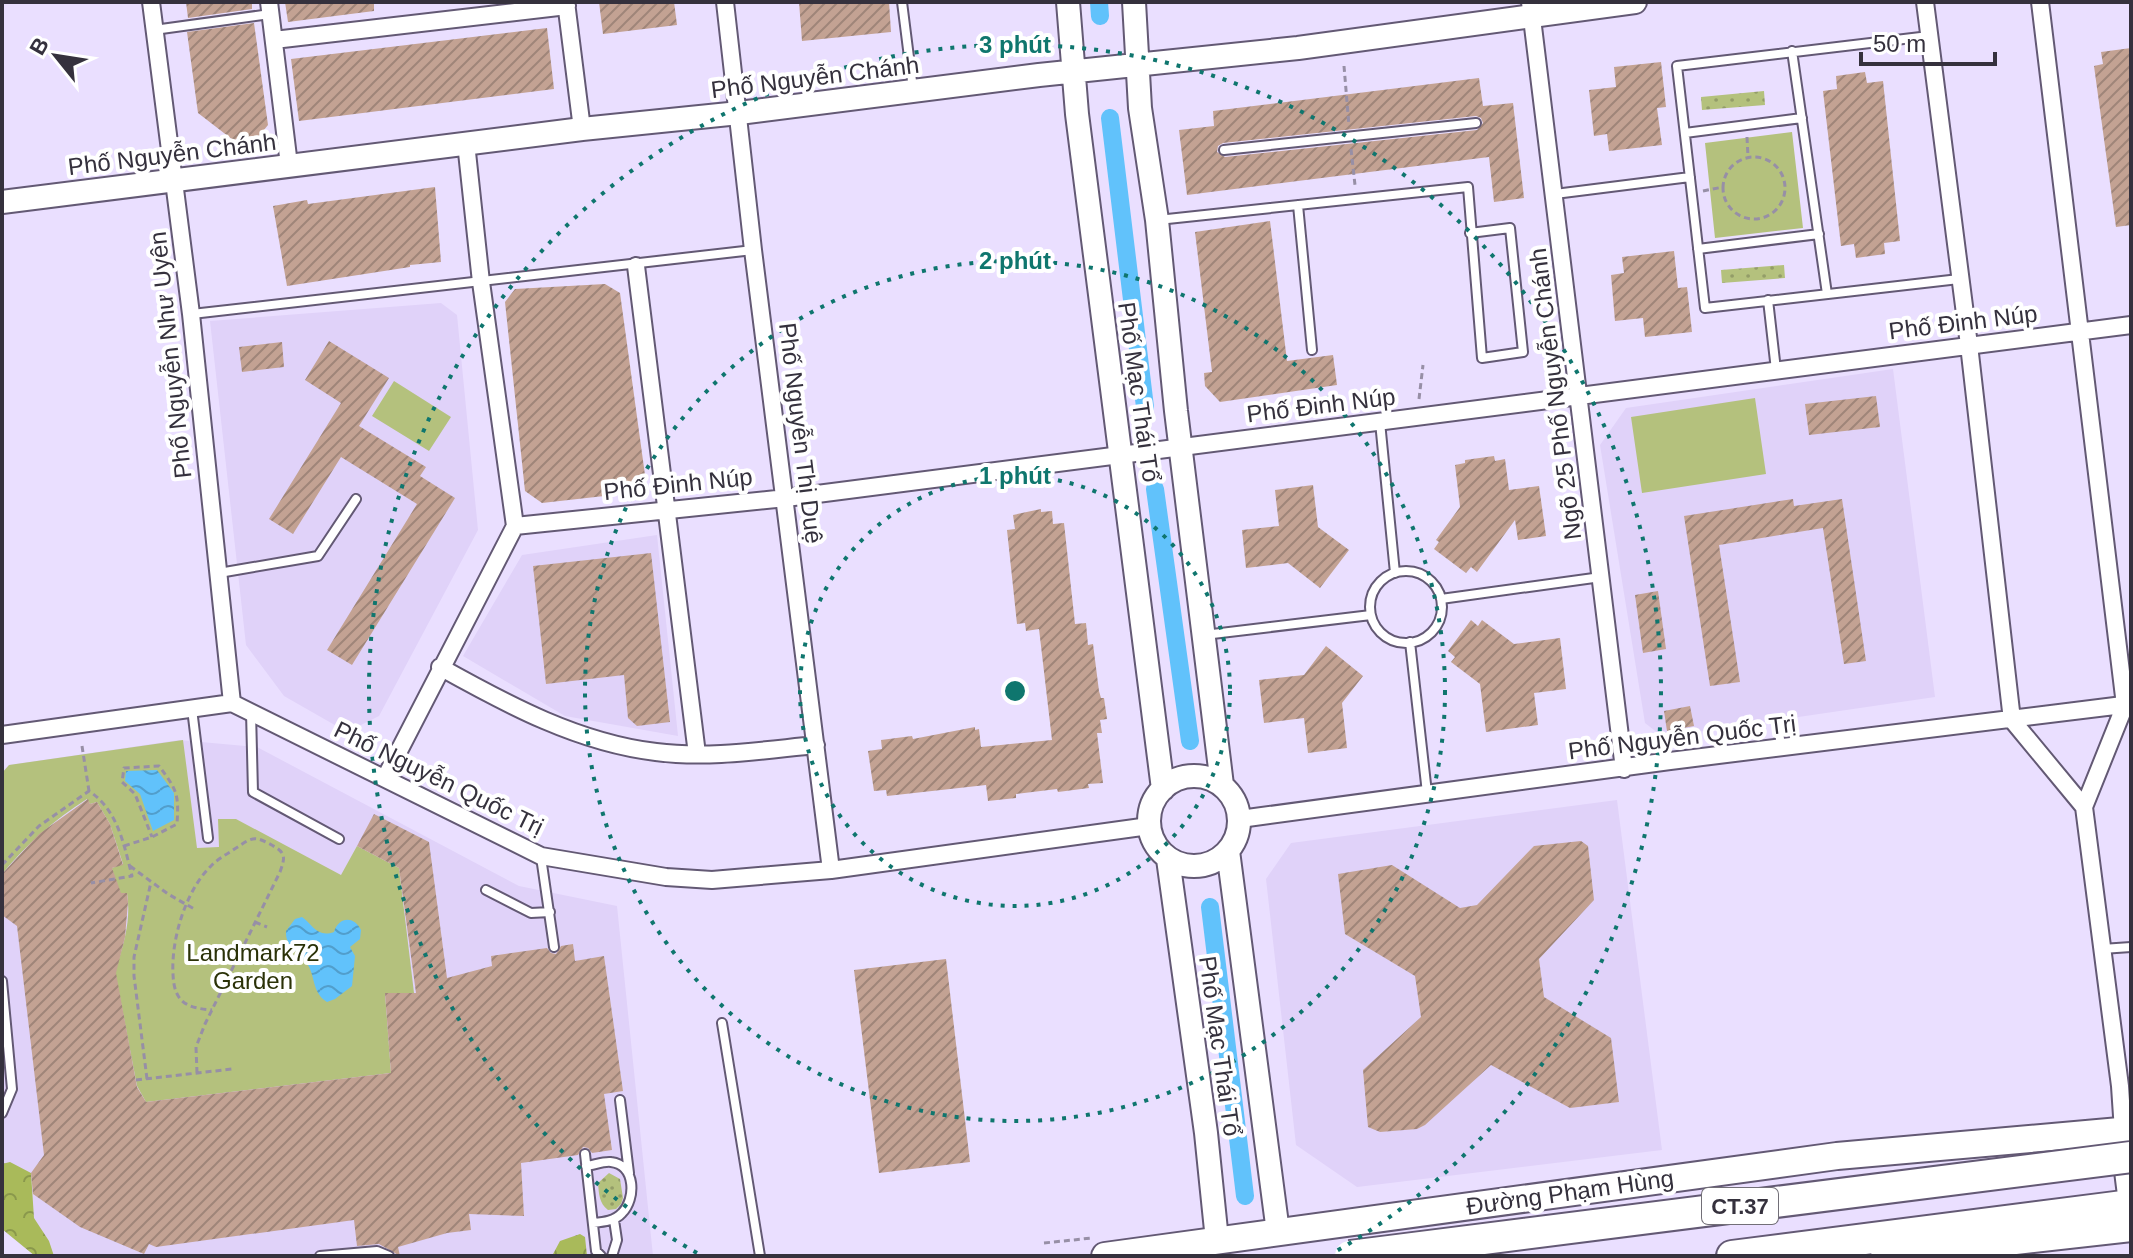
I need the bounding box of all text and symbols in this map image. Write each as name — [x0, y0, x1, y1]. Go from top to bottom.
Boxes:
north arrow — [16, 16, 96, 96]
scale bar — [1861, 16, 1995, 66]
text: 50 m — [1873, 30, 1926, 57]
text: 3 phút — [979, 31, 1051, 58]
text: B — [24, 33, 54, 59]
street label: Phố Nguyễn Chánh — [709, 51, 921, 103]
street label: Phố Nguyễn Chánh — [66, 128, 278, 180]
street label: Phố Nguyễn Như Uyên — [144, 230, 196, 480]
text: 2 phút — [979, 247, 1051, 274]
street label: Ngõ 25 Phố Nguyễn Chánh — [1524, 247, 1586, 541]
street label: Phố Đinh Núp — [1887, 299, 2039, 345]
street label: Phố Mạc Thái Tổ — [1113, 300, 1165, 484]
street label: Phố Nguyễn Thị Duệ — [774, 321, 828, 545]
street label: Phố Đinh Núp — [1245, 382, 1397, 428]
text: 1 phút — [979, 462, 1051, 489]
street label: Phố Đinh Núp — [602, 463, 754, 505]
centre of rings — [1001, 677, 1029, 705]
street label: Phố Nguyễn Quốc Trị — [1566, 710, 1798, 764]
street label: Phố Nguyễn Quốc Trị — [330, 716, 548, 840]
park label: Landmark72 Garden — [186, 939, 320, 994]
street label: Phố Mạc Thái Tổ — [1194, 954, 1246, 1138]
street label: Đường Phạm Hùng — [1465, 1164, 1675, 1220]
road number: CT.37 — [1702, 1188, 1778, 1224]

